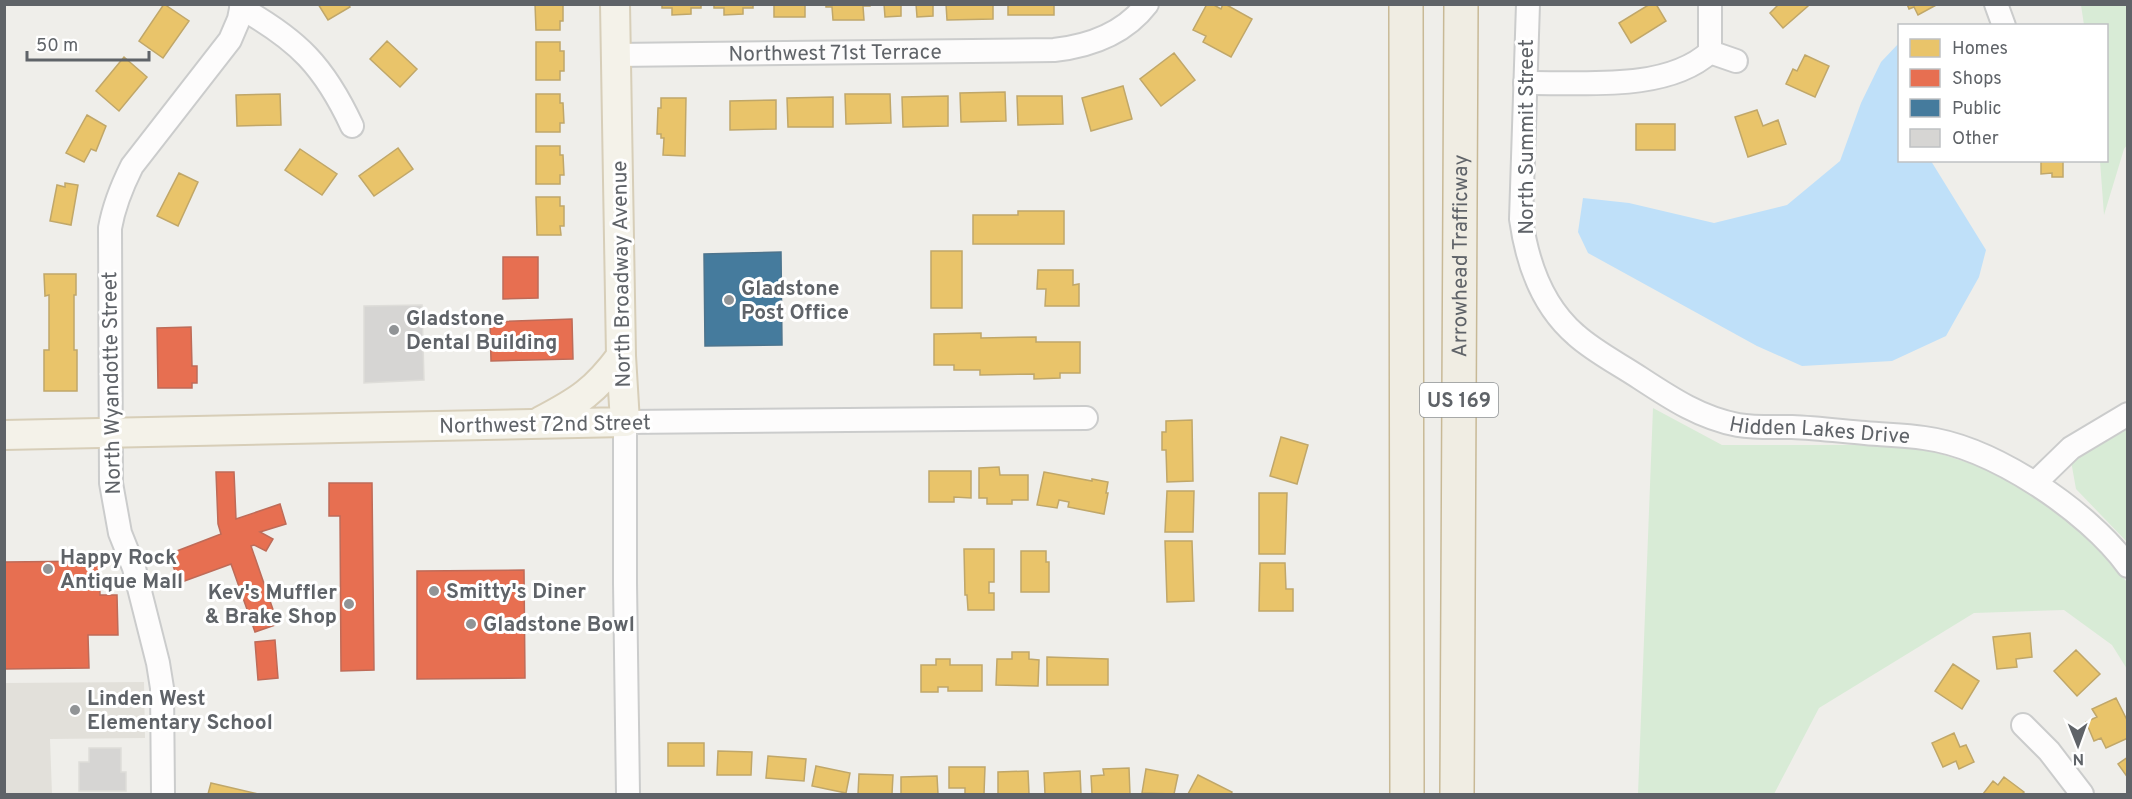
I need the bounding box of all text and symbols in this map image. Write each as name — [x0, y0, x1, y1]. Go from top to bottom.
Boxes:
scale bar — [27, 24, 148, 62]
legend — [1898, 24, 2108, 162]
text: 50 m — [36, 35, 78, 58]
text: Homes — [1952, 38, 2008, 61]
street label: Northwest 71st Terrace — [728, 39, 942, 69]
street label: North Summit Street — [1514, 39, 1541, 235]
text: Shops — [1952, 68, 2002, 91]
text: Public — [1952, 98, 2002, 121]
text: Other — [1952, 128, 1999, 151]
street label: Arrowhead Trafficway — [1447, 154, 1475, 358]
street label: North Broadway Avenue — [607, 160, 638, 388]
street label: North Wyandotte Street — [97, 271, 128, 495]
place label: Gladstone Post Office — [741, 276, 849, 327]
marker: Gladstone Post Office — [722, 293, 736, 307]
place label: Gladstone Dental Building — [406, 306, 557, 357]
marker: Gladstone Dental Building — [387, 323, 401, 337]
road number: US 169 — [1420, 383, 1498, 417]
street label: Northwest 72nd Street — [439, 410, 651, 441]
street label: Hidden Lakes Drive — [1727, 412, 1911, 451]
place label: Happy Rock Antique Mall — [60, 545, 183, 596]
marker: Happy Rock Antique Mall — [41, 562, 55, 576]
place label: Smitty's Diner — [446, 579, 586, 606]
place label: Kev's Muffler & Brake Shop — [205, 580, 337, 631]
marker: Smitty's Diner — [427, 584, 441, 598]
marker: Kev's Muffler & Brake Shop — [342, 597, 356, 611]
place label: Gladstone Bowl — [483, 612, 635, 639]
marker: Gladstone Bowl — [464, 617, 478, 631]
place label: Linden West Elementary School — [87, 686, 273, 737]
marker: Linden West Elementary School — [68, 703, 82, 717]
north arrow — [2048, 715, 2108, 775]
text: N — [2072, 748, 2084, 768]

